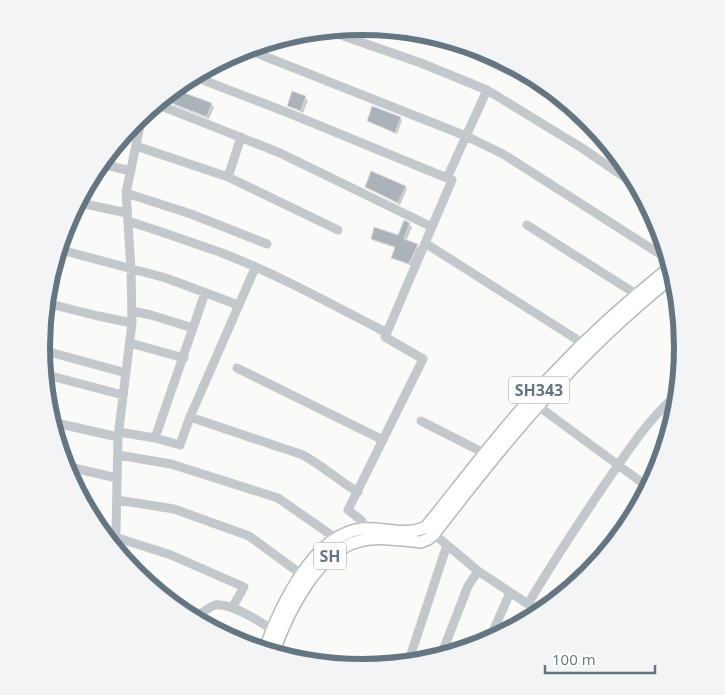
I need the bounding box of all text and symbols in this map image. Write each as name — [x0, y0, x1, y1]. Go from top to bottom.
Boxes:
road number: SH343 — [509, 376, 569, 404]
road number: SH — [314, 542, 346, 570]
scale bar — [545, 642, 655, 674]
text: 100 m — [552, 649, 596, 669]

